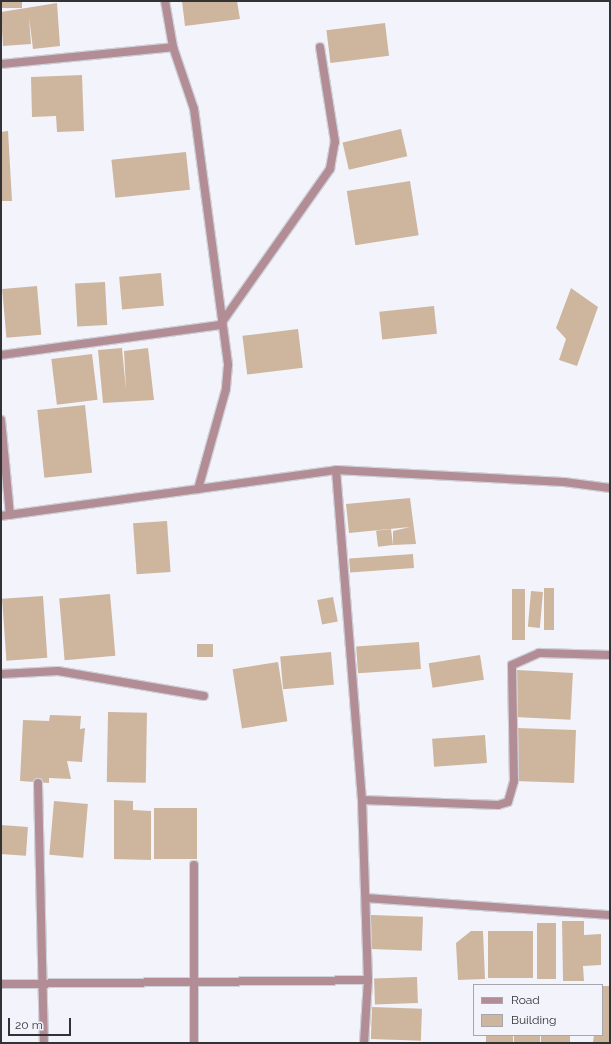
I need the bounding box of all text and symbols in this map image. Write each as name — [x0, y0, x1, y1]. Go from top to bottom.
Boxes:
legend — [473, 984, 603, 1036]
text: Road — [511, 993, 540, 1007]
scale bar — [10, 1010, 73, 1036]
text: Building — [511, 1013, 557, 1027]
text: 20 m — [15, 1018, 43, 1032]

